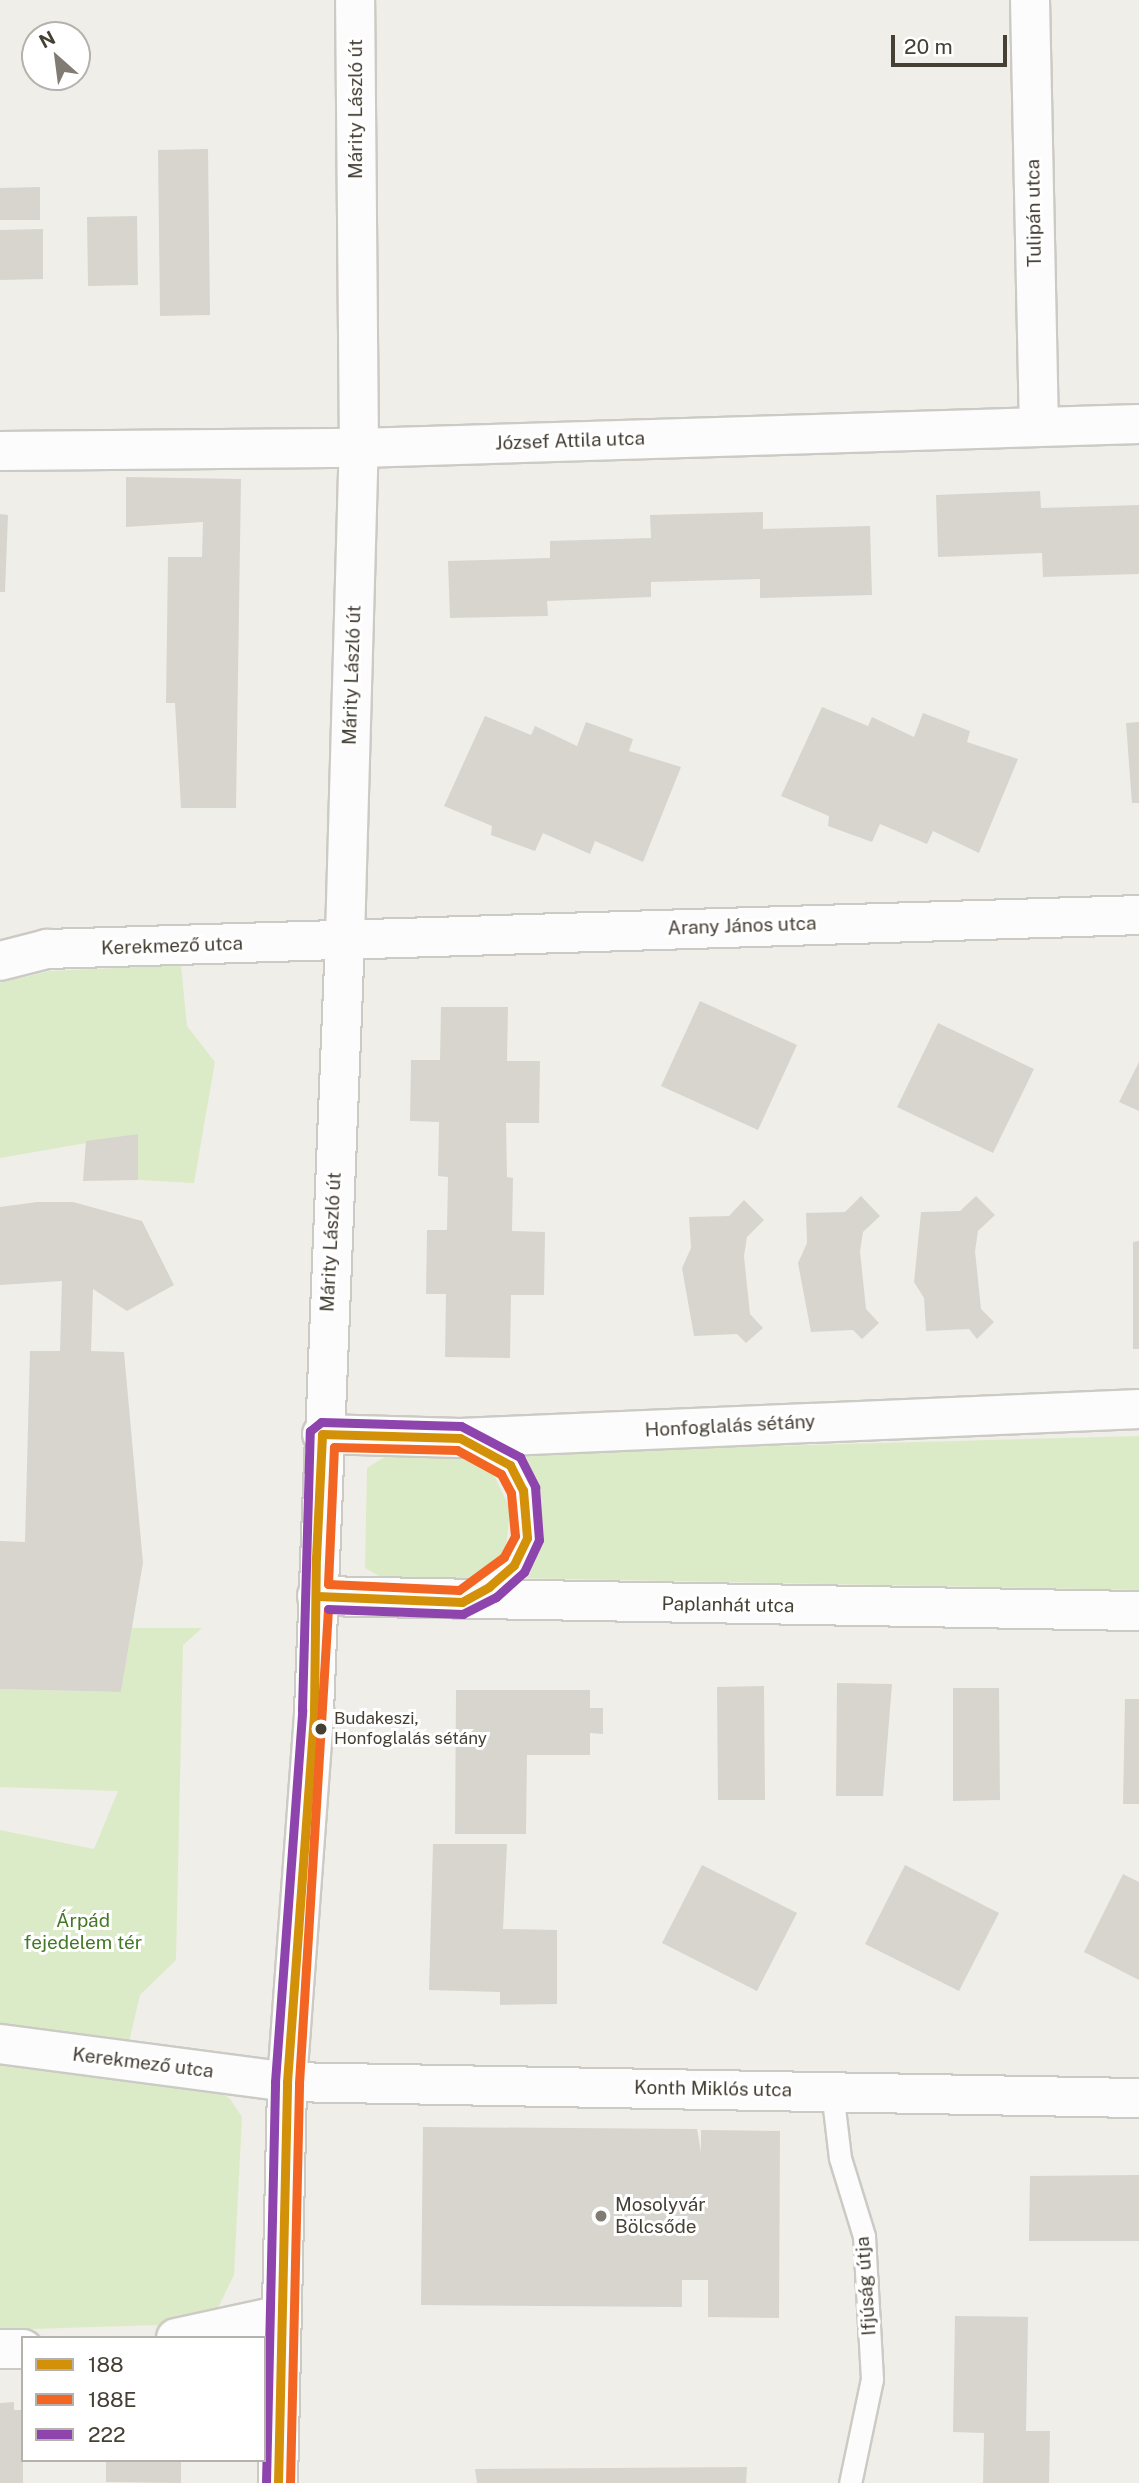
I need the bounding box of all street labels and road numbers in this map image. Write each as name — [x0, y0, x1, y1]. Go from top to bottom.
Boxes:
street label: Márity László út — [345, 39, 367, 179]
street label: Tulipán utca — [1022, 159, 1046, 267]
street label: József Attila utca — [495, 427, 645, 455]
street label: Márity László út — [338, 604, 366, 746]
street label: Arany János utca — [667, 912, 817, 940]
street label: Kerekmező utca — [101, 932, 243, 960]
street label: Márity László út — [316, 1171, 346, 1313]
street label: Honfoglalás sétány — [644, 1410, 816, 1442]
street label: Paplanhát utca — [661, 1592, 795, 1618]
street label: Kerekmező utca — [71, 2043, 215, 2083]
street label: Konth Miklós utca — [634, 2076, 792, 2102]
street label: Ifjúság útja — [851, 2236, 881, 2336]

